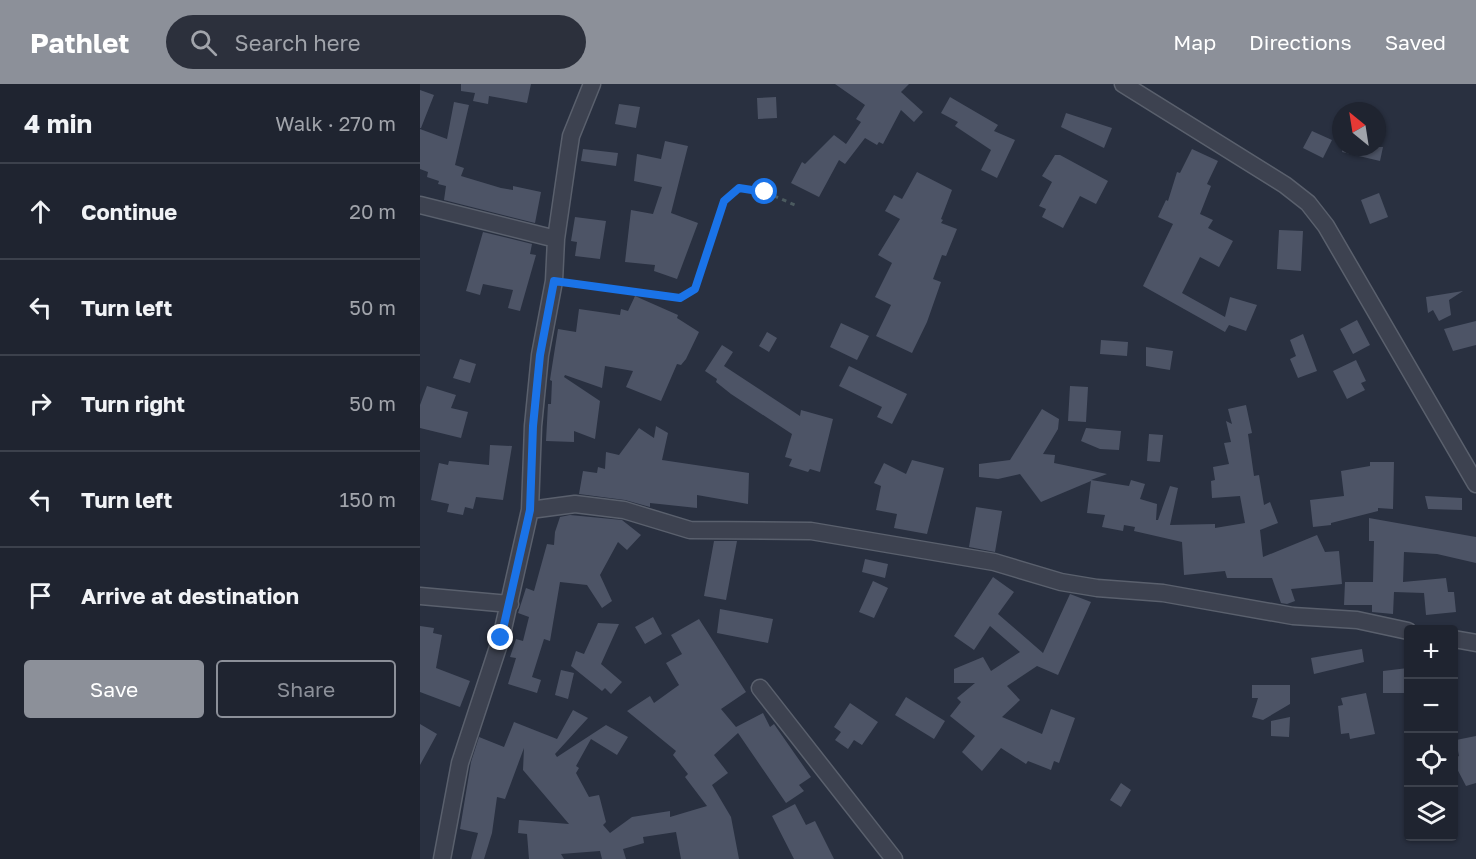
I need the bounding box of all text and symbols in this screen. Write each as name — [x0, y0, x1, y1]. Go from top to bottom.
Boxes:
search box — [166, 15, 586, 69]
text: Pathlet — [30, 26, 130, 59]
icon: search — [187, 26, 220, 59]
text: Search here — [235, 29, 361, 56]
text: Map — [1173, 29, 1216, 55]
text: Directions — [1249, 29, 1352, 55]
text: Saved — [1385, 29, 1446, 55]
north arrow — [1332, 102, 1386, 156]
text: 4 min — [24, 108, 92, 139]
text: Walk · 270 m — [275, 111, 396, 135]
route start — [751, 178, 777, 204]
icon: ahead — [24, 195, 57, 228]
text: Continue — [81, 198, 177, 225]
text: 20 m — [349, 199, 396, 223]
icon: left — [24, 291, 57, 324]
text: Turn left — [81, 294, 172, 321]
text: 50 m — [349, 295, 396, 319]
icon: right — [24, 387, 57, 420]
text: Turn right — [81, 390, 185, 417]
text: 50 m — [349, 391, 396, 415]
icon: left — [24, 483, 57, 516]
text: Turn left — [81, 486, 172, 513]
text: 150 m — [340, 487, 396, 511]
icon: arrive — [24, 579, 57, 612]
text: Arrive at destination — [81, 582, 299, 609]
route end — [487, 624, 513, 650]
map controls — [1404, 625, 1458, 841]
button: + — [1404, 625, 1458, 679]
button: Save — [24, 660, 204, 718]
button: Share — [216, 660, 396, 718]
button: − — [1404, 679, 1458, 733]
button: locate — [1404, 733, 1458, 787]
button: layers — [1404, 787, 1458, 841]

